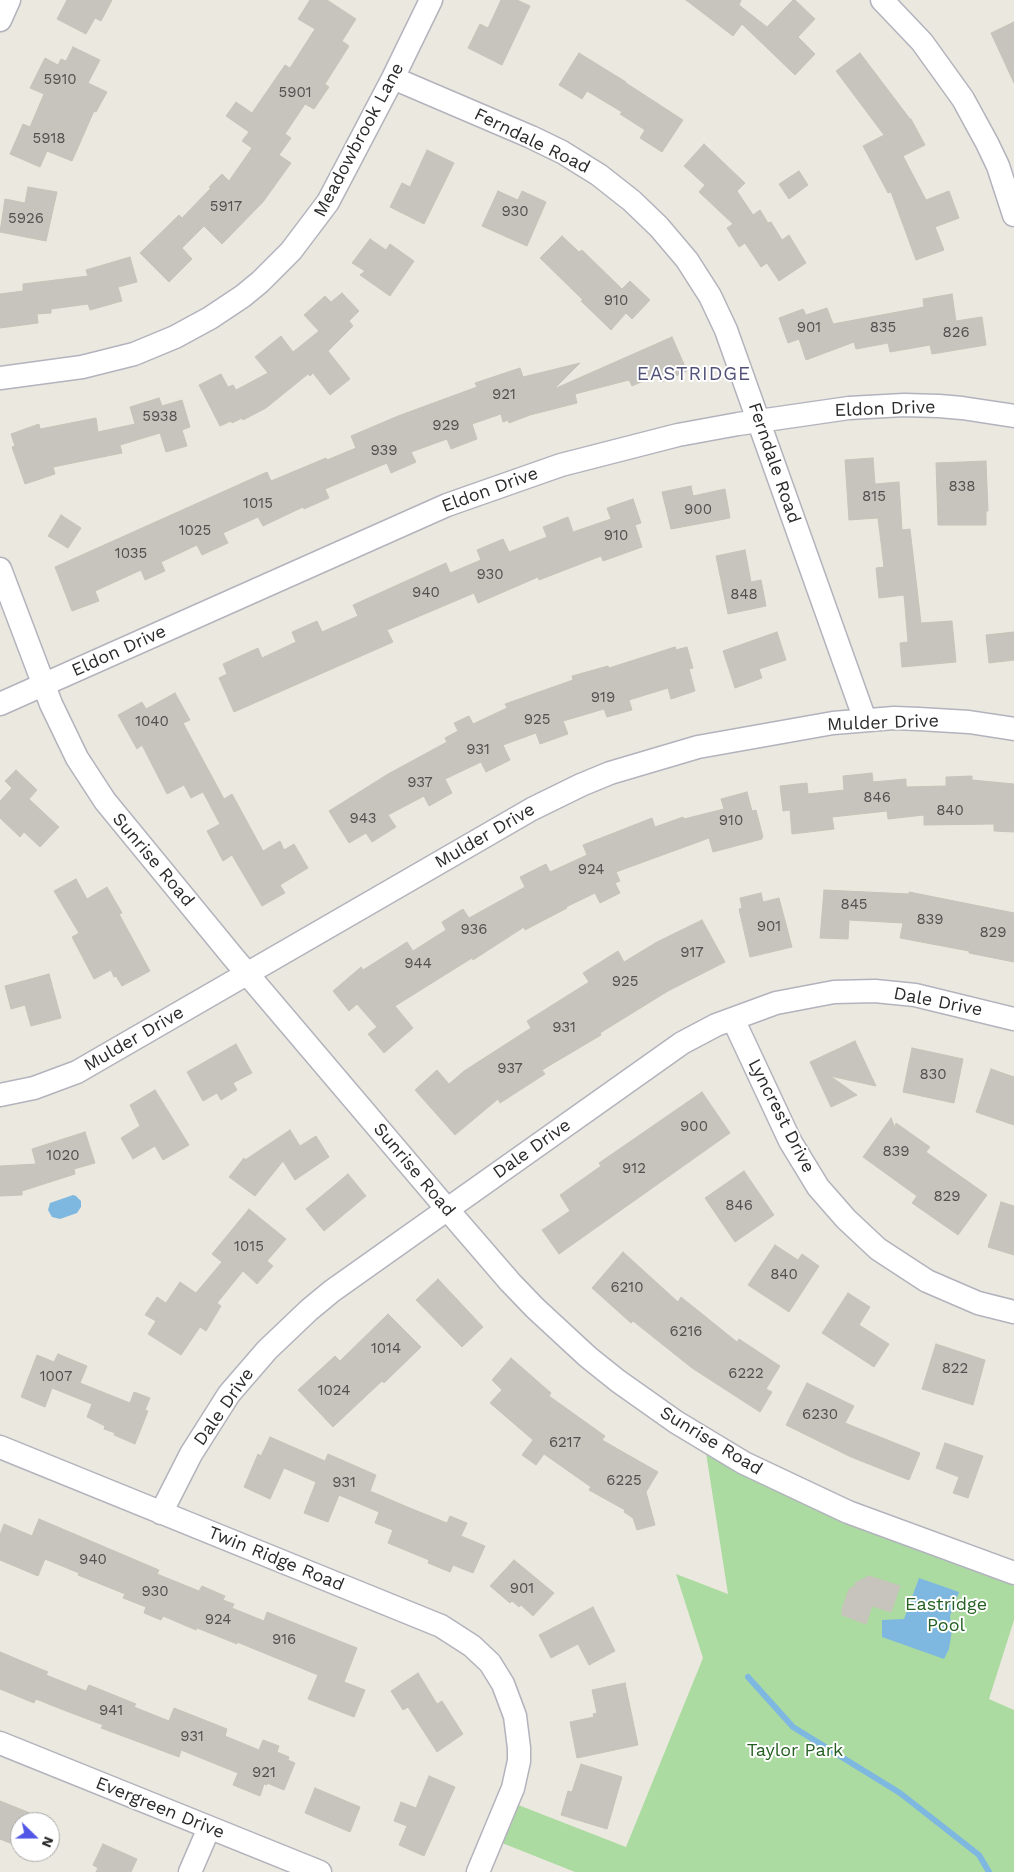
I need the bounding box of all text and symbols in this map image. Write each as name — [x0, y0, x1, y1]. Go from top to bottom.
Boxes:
street label: Meadowbrook Lane — [309, 59, 409, 221]
house number: 5910 — [43, 71, 77, 89]
house number: 5901 — [278, 84, 312, 102]
street label: Ferndale Road — [471, 104, 593, 178]
house number: 5918 — [32, 130, 66, 148]
house number: 5917 — [210, 198, 242, 216]
house number: 930 — [501, 203, 529, 221]
house number: 5926 — [8, 210, 44, 228]
house number: 910 — [604, 292, 628, 310]
house number: 901 — [797, 319, 821, 337]
house number: 835 — [870, 319, 896, 337]
house number: 826 — [942, 324, 970, 342]
district label: EASTRIDGE — [636, 363, 752, 385]
house number: 921 — [492, 386, 516, 404]
street label: Eldon Drive — [834, 396, 936, 422]
street label: Ferndale Road — [743, 400, 805, 526]
house number: 5938 — [142, 408, 178, 426]
house number: 929 — [432, 417, 460, 435]
house number: 939 — [371, 442, 397, 460]
street label: Eldon Drive — [439, 463, 541, 517]
house number: 838 — [949, 478, 975, 496]
house number: 815 — [862, 488, 886, 506]
house number: 1015 — [243, 495, 273, 513]
house number: 900 — [684, 501, 712, 519]
house number: 1025 — [179, 522, 211, 540]
house number: 910 — [604, 527, 628, 545]
house number: 1035 — [115, 545, 147, 563]
house number: 930 — [476, 566, 504, 584]
house number: 940 — [412, 584, 440, 602]
house number: 848 — [730, 586, 758, 604]
street label: Eldon Drive — [68, 621, 170, 681]
house number: 919 — [591, 689, 615, 707]
street label: Mulder Drive — [827, 710, 939, 736]
house number: 925 — [524, 711, 550, 729]
house number: 1040 — [135, 713, 169, 731]
house number: 931 — [466, 741, 490, 759]
house number: 937 — [407, 774, 433, 792]
house number: 846 — [863, 789, 891, 807]
street label: Mulder Drive — [431, 799, 539, 873]
house number: 840 — [936, 802, 964, 820]
street label: Sunrise Road — [108, 809, 198, 911]
house number: 943 — [349, 810, 377, 828]
house number: 910 — [719, 812, 743, 830]
house number: 924 — [578, 861, 604, 879]
house number: 845 — [840, 896, 868, 914]
house number: 839 — [917, 911, 943, 929]
house number: 901 — [757, 918, 781, 936]
house number: 936 — [461, 921, 487, 939]
house number: 829 — [979, 924, 1007, 942]
house number: 917 — [680, 944, 704, 962]
house number: 944 — [404, 955, 432, 973]
house number: 925 — [612, 973, 638, 991]
street label: Dale Drive — [892, 983, 984, 1021]
street label: Mulder Drive — [80, 1002, 188, 1076]
house number: 931 — [552, 1019, 576, 1037]
street label: Lyncrest Drive — [743, 1055, 819, 1177]
house number: 937 — [497, 1060, 523, 1078]
house number: 830 — [919, 1066, 947, 1084]
street label: Dale Drive — [489, 1114, 575, 1184]
house number: 900 — [680, 1118, 708, 1136]
street label: Sunrise Road — [369, 1119, 459, 1221]
house number: 839 — [883, 1143, 909, 1161]
house number: 1020 — [46, 1147, 80, 1165]
house number: 912 — [622, 1160, 646, 1178]
house number: 829 — [933, 1188, 961, 1206]
house number: 846 — [725, 1197, 753, 1215]
house number: 1015 — [234, 1238, 264, 1256]
house number: 840 — [770, 1266, 798, 1284]
house number: 6210 — [610, 1279, 644, 1297]
house number: 6216 — [670, 1323, 702, 1341]
house number: 1014 — [371, 1340, 401, 1358]
house number: 822 — [942, 1360, 968, 1378]
street label: Dale Drive — [189, 1364, 259, 1450]
house number: 6222 — [728, 1365, 764, 1383]
house number: 1007 — [40, 1368, 72, 1386]
house number: 1024 — [318, 1382, 350, 1400]
street label: Sunrise Road — [656, 1402, 766, 1480]
house number: 6230 — [802, 1406, 838, 1424]
house number: 6217 — [549, 1434, 581, 1452]
house number: 6225 — [606, 1472, 642, 1490]
house number: 931 — [332, 1474, 356, 1492]
street label: Twin Ridge Road — [205, 1522, 347, 1596]
house number: 940 — [79, 1551, 107, 1569]
house number: 901 — [510, 1580, 534, 1598]
house number: 930 — [141, 1583, 169, 1601]
park label: Eastridge Pool — [905, 1594, 987, 1636]
house number: 924 — [205, 1611, 231, 1629]
house number: 916 — [272, 1631, 296, 1649]
house number: 941 — [99, 1702, 123, 1720]
house number: 931 — [180, 1728, 204, 1746]
park label: Taylor Park — [747, 1740, 843, 1762]
house number: 921 — [252, 1764, 276, 1782]
street label: Evergreen Drive — [92, 1772, 228, 1844]
north arrow — [10, 1812, 60, 1862]
text: N — [39, 1834, 57, 1850]

